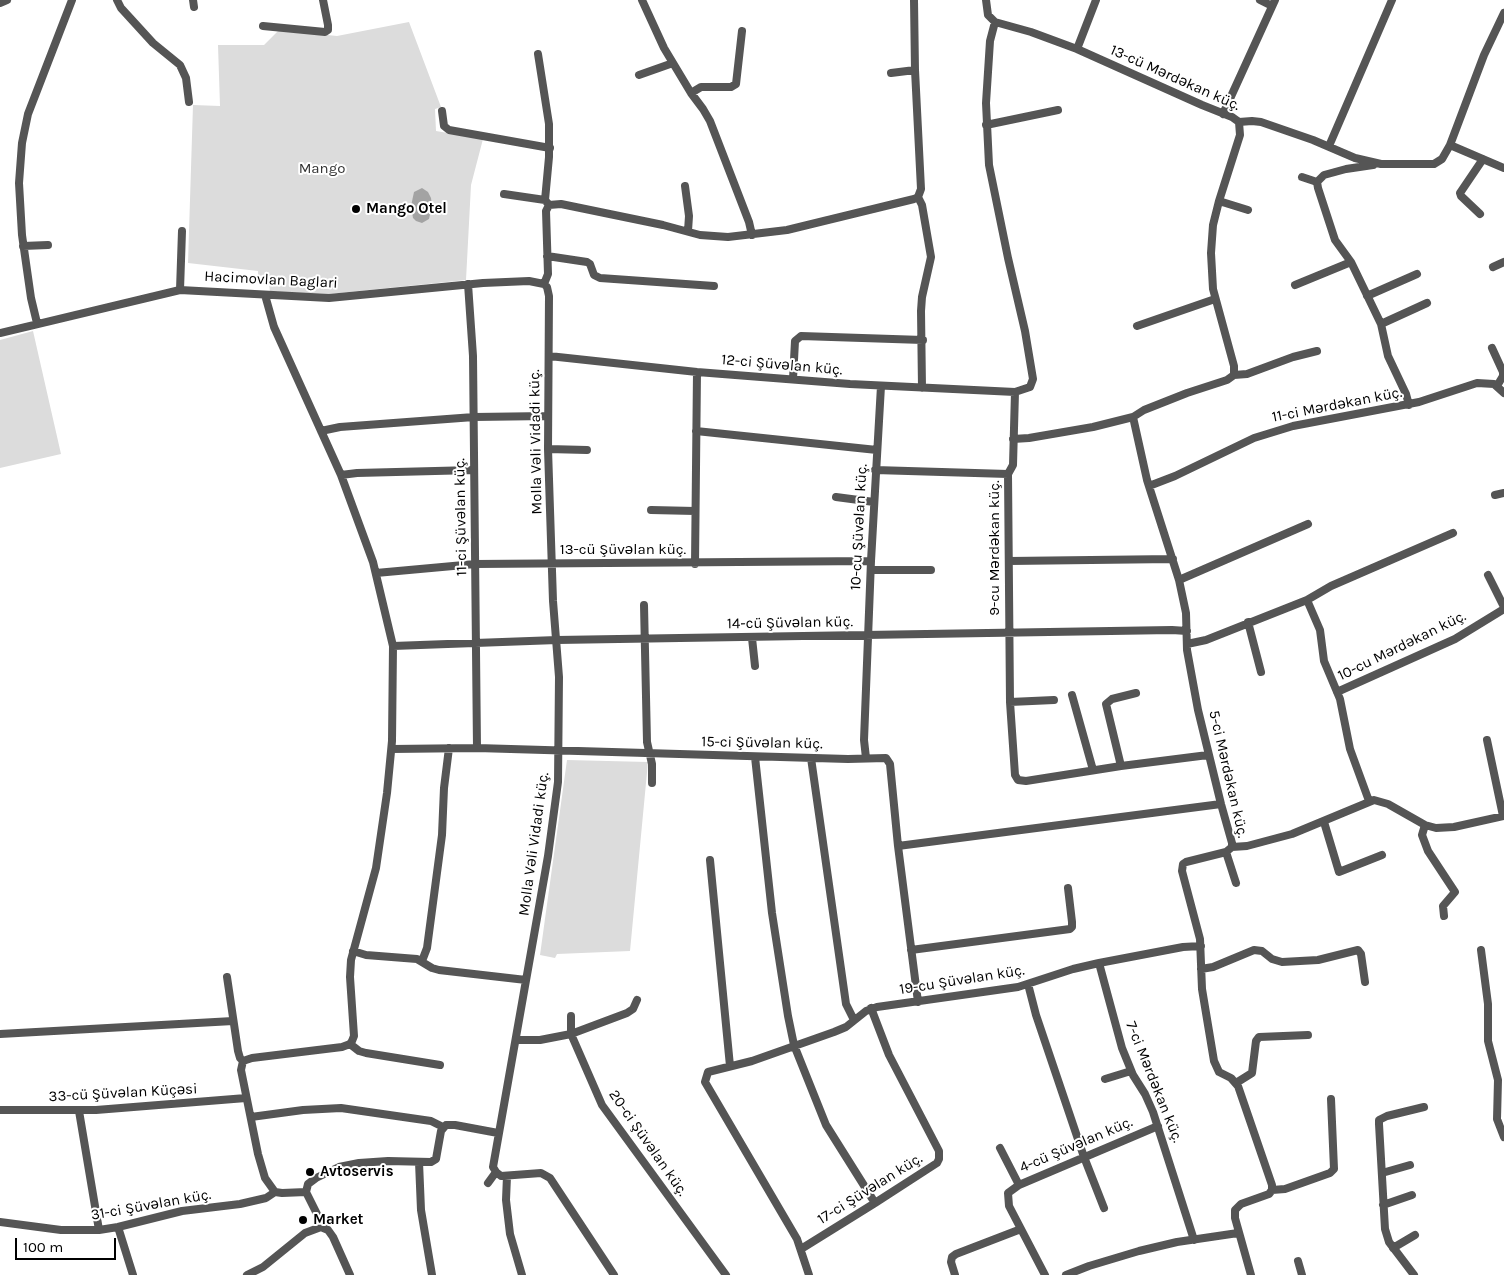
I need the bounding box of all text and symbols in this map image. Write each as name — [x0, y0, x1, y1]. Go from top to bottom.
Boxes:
street label: 13-cü Mərdəkan küç. — [1107, 41, 1243, 115]
park label: Mango — [299, 160, 345, 178]
place label: Mango Otel — [366, 200, 447, 218]
marker: Mango Otel — [350, 203, 362, 215]
street label: Hacimovlan Baglari — [204, 268, 338, 292]
street label: 12-ci Şüvəlan küç. — [721, 351, 843, 379]
street label: Molla Vəli Vidadi küç. — [526, 369, 546, 515]
street label: 11-ci Mərdəkan küç. — [1271, 384, 1403, 426]
street label: 11-ci Şüvəlan küç. — [451, 458, 471, 576]
street label: 10-cu Şüvəlan küç. — [847, 463, 871, 591]
street label: 9-cu Mərdəkan küç. — [986, 480, 1004, 616]
street label: 13-cü Şüvəlan küç. — [560, 541, 686, 559]
street label: 10-cu Mərdəkan küç. — [1335, 607, 1469, 685]
street label: 14-cü Şüvəlan küç. — [727, 613, 853, 633]
street label: 5-ci Mərdəkan küç. — [1205, 708, 1251, 840]
street label: 15-ci Şüvəlan küç. — [701, 733, 823, 753]
street label: Molla Vəli Vidadi küç. — [515, 771, 553, 917]
street label: 19-cu Şüvəlan küç. — [898, 961, 1026, 999]
street label: 7-ci Mərdəkan küç. — [1121, 1019, 1187, 1145]
street label: 33-cü Şüvəlan Küçəsi — [48, 1080, 198, 1106]
street label: 20-ci Şüvəlan küç. — [605, 1086, 691, 1200]
street label: 4-cü Şüvəlan küç. — [1017, 1113, 1135, 1177]
street label: 17-ci Şüvəlan küç. — [814, 1150, 926, 1228]
place label: Avtoservis — [320, 1163, 394, 1181]
marker: Avtoservis — [304, 1166, 316, 1178]
street label: 31-ci Şüvəlan küç. — [89, 1186, 213, 1224]
place label: Market — [313, 1211, 364, 1229]
marker: Market — [297, 1214, 309, 1226]
scale bar — [18, 1228, 119, 1260]
text: 100 m — [23, 1238, 63, 1256]

